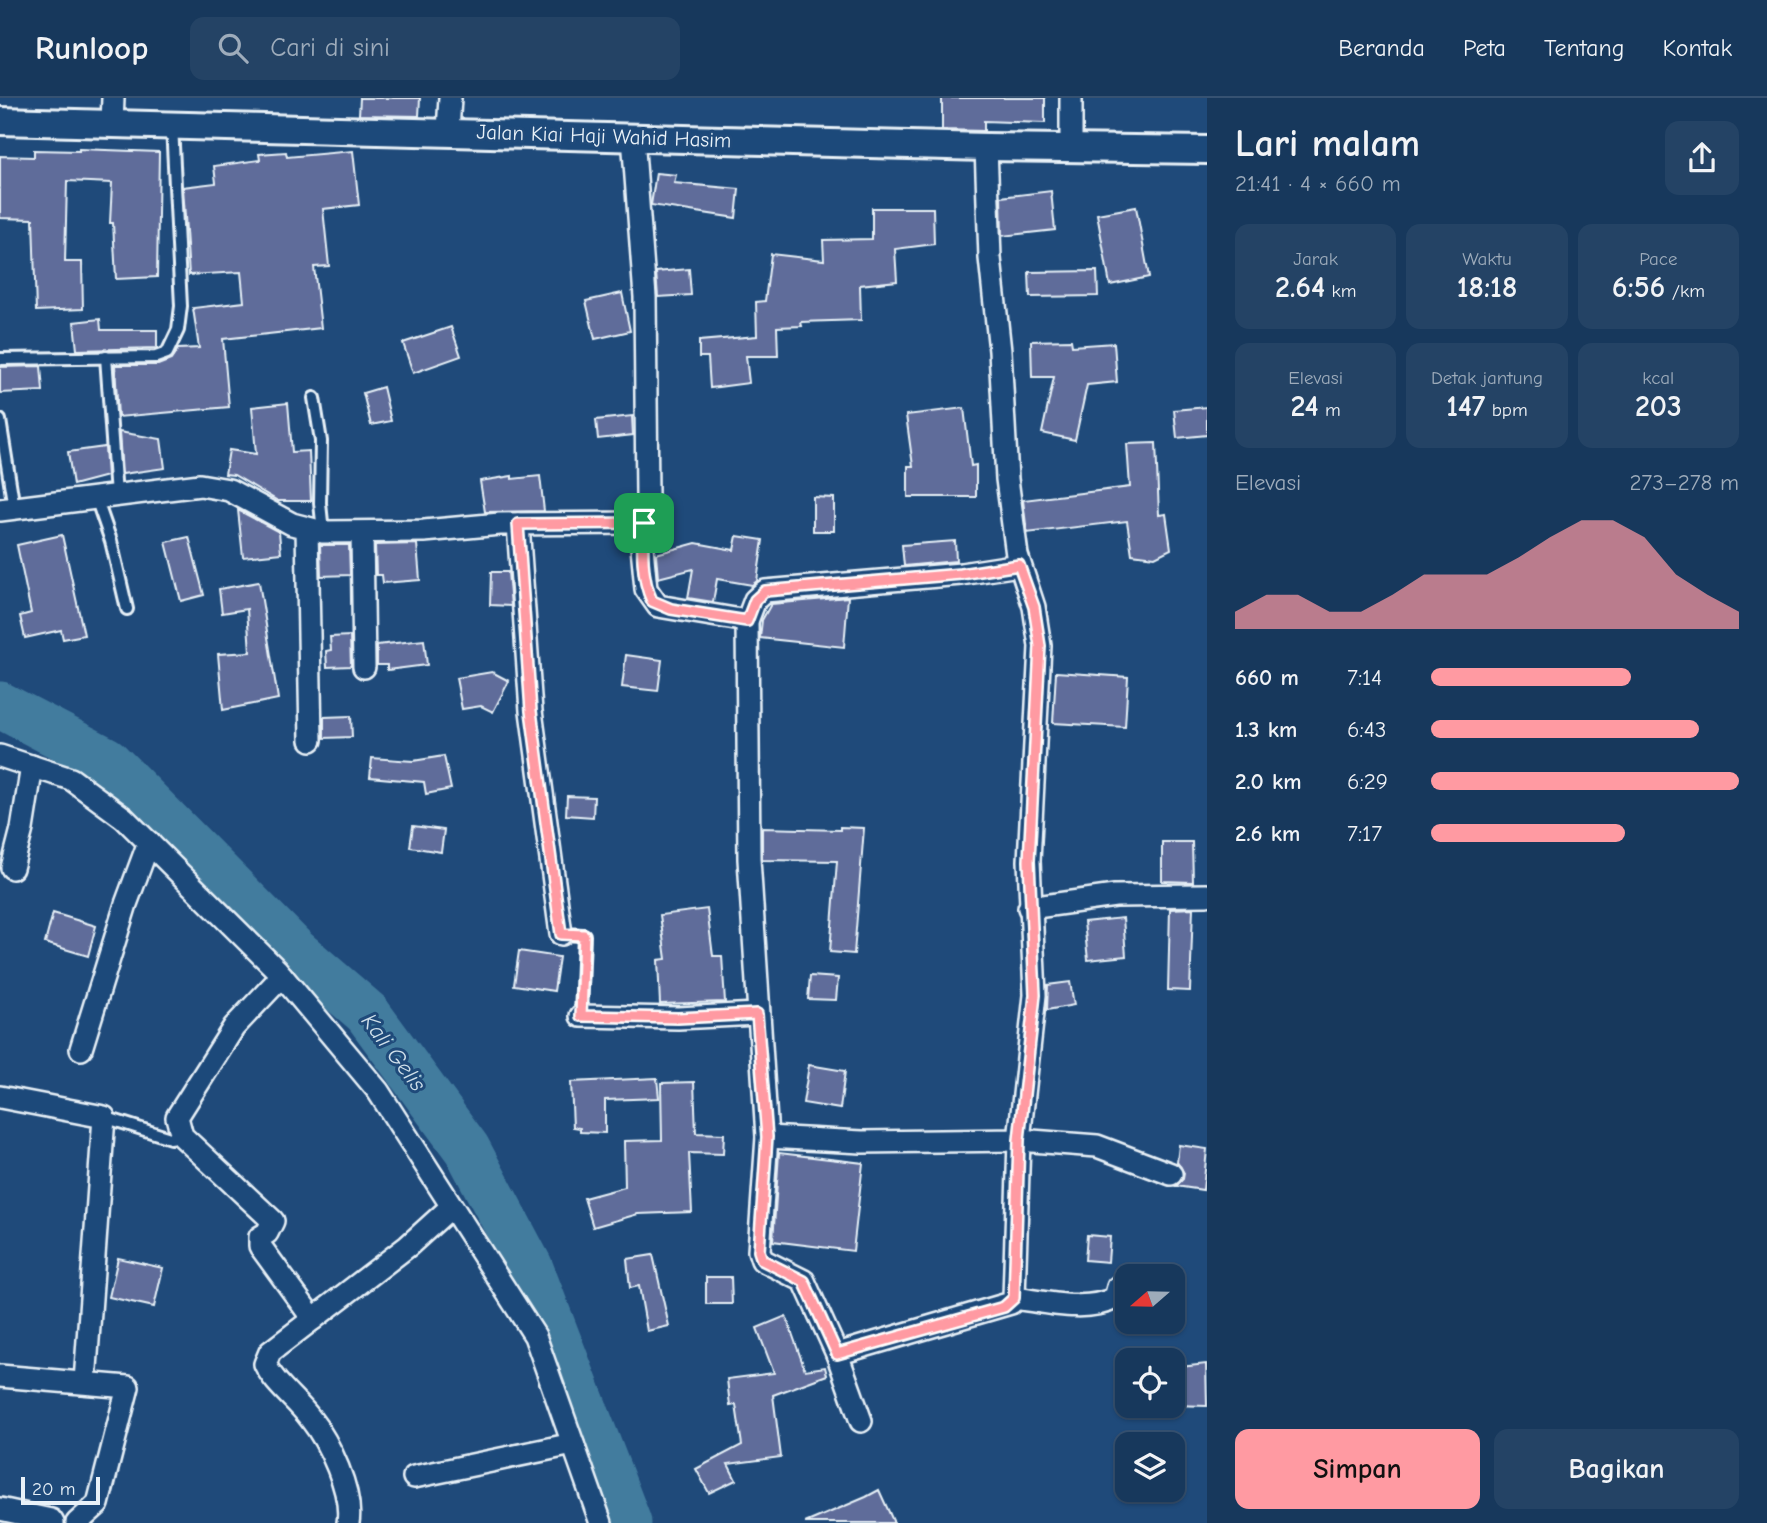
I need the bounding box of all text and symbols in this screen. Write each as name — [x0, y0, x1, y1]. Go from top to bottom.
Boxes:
search box — [190, 17, 680, 80]
text: Runloop — [35, 29, 148, 67]
icon: search — [214, 29, 252, 67]
text: Cari di sini — [270, 33, 390, 63]
text: Beranda — [1338, 34, 1425, 62]
text: Peta — [1463, 34, 1506, 62]
text: Tentang — [1544, 34, 1624, 62]
text: Kontak — [1662, 34, 1732, 62]
street label: Jalan Kiai Haji Wahid Hasim — [476, 120, 732, 152]
button: share — [1665, 121, 1739, 195]
text: Lari malam — [1235, 122, 1420, 166]
text: 21:41 · 4 × 660 m — [1235, 170, 1401, 197]
text: Jarak — [1293, 248, 1338, 270]
text: Waktu — [1462, 248, 1512, 270]
text: Pace — [1639, 248, 1677, 270]
text: 2.64 — [1275, 270, 1325, 305]
text: 18:18 — [1457, 270, 1517, 305]
text: 6:56 — [1612, 270, 1665, 305]
text: km — [1325, 280, 1356, 302]
text: /km — [1665, 280, 1705, 302]
text: Elevasi — [1288, 367, 1343, 389]
text: Detak jantung — [1431, 367, 1543, 389]
text: kcal — [1642, 367, 1674, 389]
text: 24 — [1291, 389, 1319, 424]
text: 147 — [1446, 389, 1485, 424]
text: 203 — [1635, 389, 1682, 424]
text: m — [1319, 399, 1341, 421]
text: bpm — [1485, 399, 1528, 421]
text: Elevasi — [1235, 469, 1301, 496]
text: 273–278 m — [1629, 469, 1739, 496]
pin — [614, 493, 674, 553]
icon: arrive — [625, 504, 663, 542]
text: 660 m — [1235, 664, 1299, 691]
text: 7:14 — [1347, 664, 1382, 691]
text: 1.3 km — [1235, 716, 1297, 743]
text: 6:43 — [1347, 716, 1386, 743]
text: 2.0 km — [1235, 768, 1301, 795]
text: 6:29 — [1347, 768, 1388, 795]
text: 2.6 km — [1235, 820, 1300, 847]
text: 7:17 — [1347, 820, 1382, 847]
water label: Kali Gelis — [356, 1008, 432, 1097]
north arrow — [1115, 1264, 1185, 1334]
map controls — [1115, 1264, 1185, 1502]
button: locate — [1115, 1348, 1185, 1418]
button: Simpan — [1235, 1429, 1480, 1509]
button: Bagikan — [1494, 1429, 1739, 1509]
button: layers — [1115, 1432, 1185, 1502]
scale bar — [21, 1474, 100, 1506]
text: 20 m — [32, 1478, 76, 1500]

